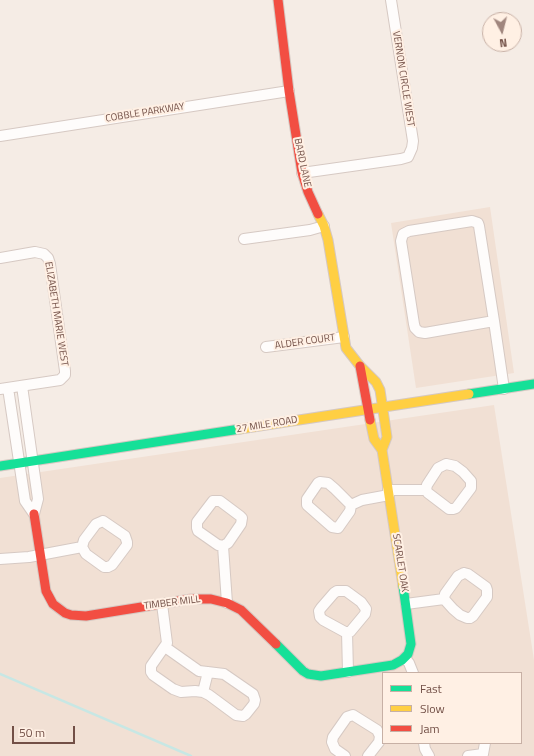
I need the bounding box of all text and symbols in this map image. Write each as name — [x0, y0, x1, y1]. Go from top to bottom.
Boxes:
north arrow — [482, 12, 522, 52]
street label: VERNON CIRCLE WEST — [389, 30, 417, 128]
text: N — [499, 35, 508, 51]
street label: COBBLE PARKWAY — [105, 101, 185, 125]
street label: BARD LANE — [291, 137, 313, 189]
street label: ELIZABETH MARIE WEST — [42, 261, 70, 367]
street label: ALDER COURT — [274, 332, 336, 352]
street label: 27 MILE ROAD — [236, 414, 298, 436]
street label: SCARLET OAK — [389, 533, 411, 593]
street label: TIMBER MILL — [143, 594, 201, 612]
legend — [382, 672, 522, 744]
text: Fast — [420, 679, 442, 698]
text: Slow — [420, 699, 445, 718]
scale bar — [14, 718, 77, 744]
text: Jam — [420, 719, 440, 738]
text: 50 m — [19, 723, 45, 742]

